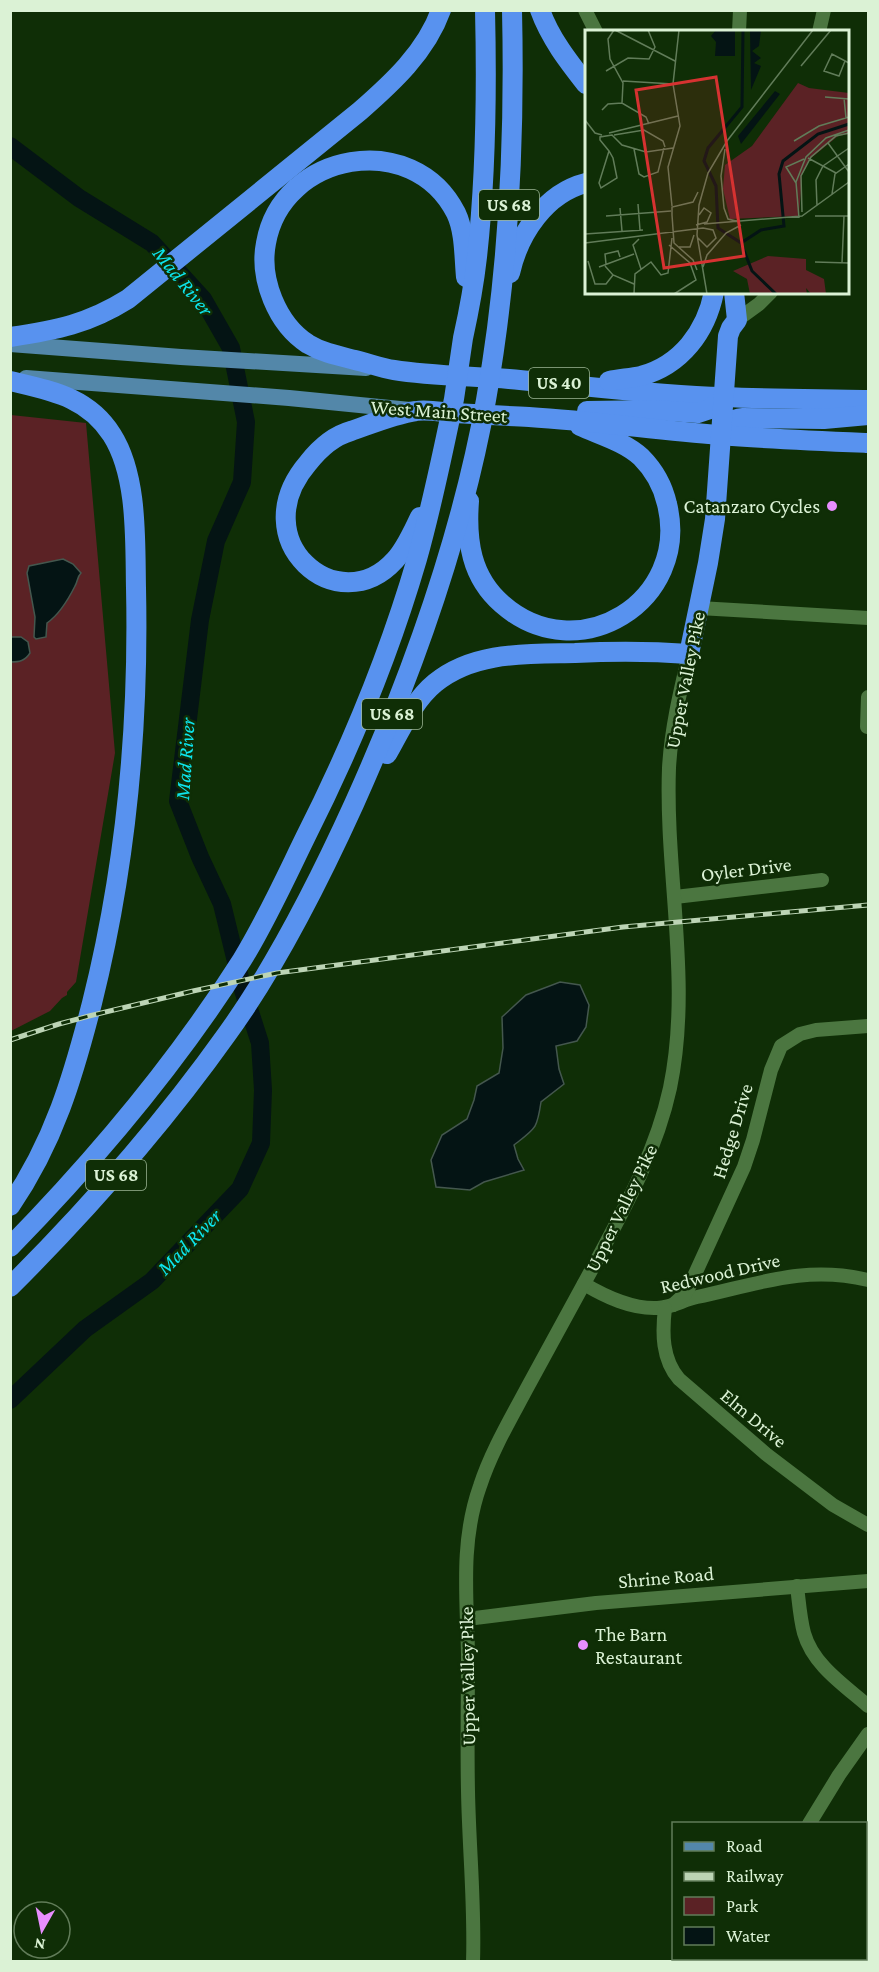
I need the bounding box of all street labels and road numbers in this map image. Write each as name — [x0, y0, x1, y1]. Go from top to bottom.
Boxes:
road number: US 68 — [479, 190, 539, 220]
road number: US 40 — [529, 368, 589, 398]
street label: West Main Street — [370, 395, 508, 427]
street label: Upper Valley Pike — [661, 609, 710, 751]
road number: US 68 — [362, 699, 422, 729]
street label: Oyler Drive — [699, 853, 793, 886]
street label: Hedge Drive — [707, 1081, 758, 1181]
street label: Upper Valley Pike — [581, 1140, 662, 1276]
road number: US 68 — [86, 1160, 146, 1190]
street label: Redwood Drive — [658, 1248, 782, 1297]
street label: Elm Drive — [717, 1384, 792, 1452]
street label: Shrine Road — [617, 1562, 715, 1592]
street label: Upper Valley Pike — [455, 1606, 480, 1746]

